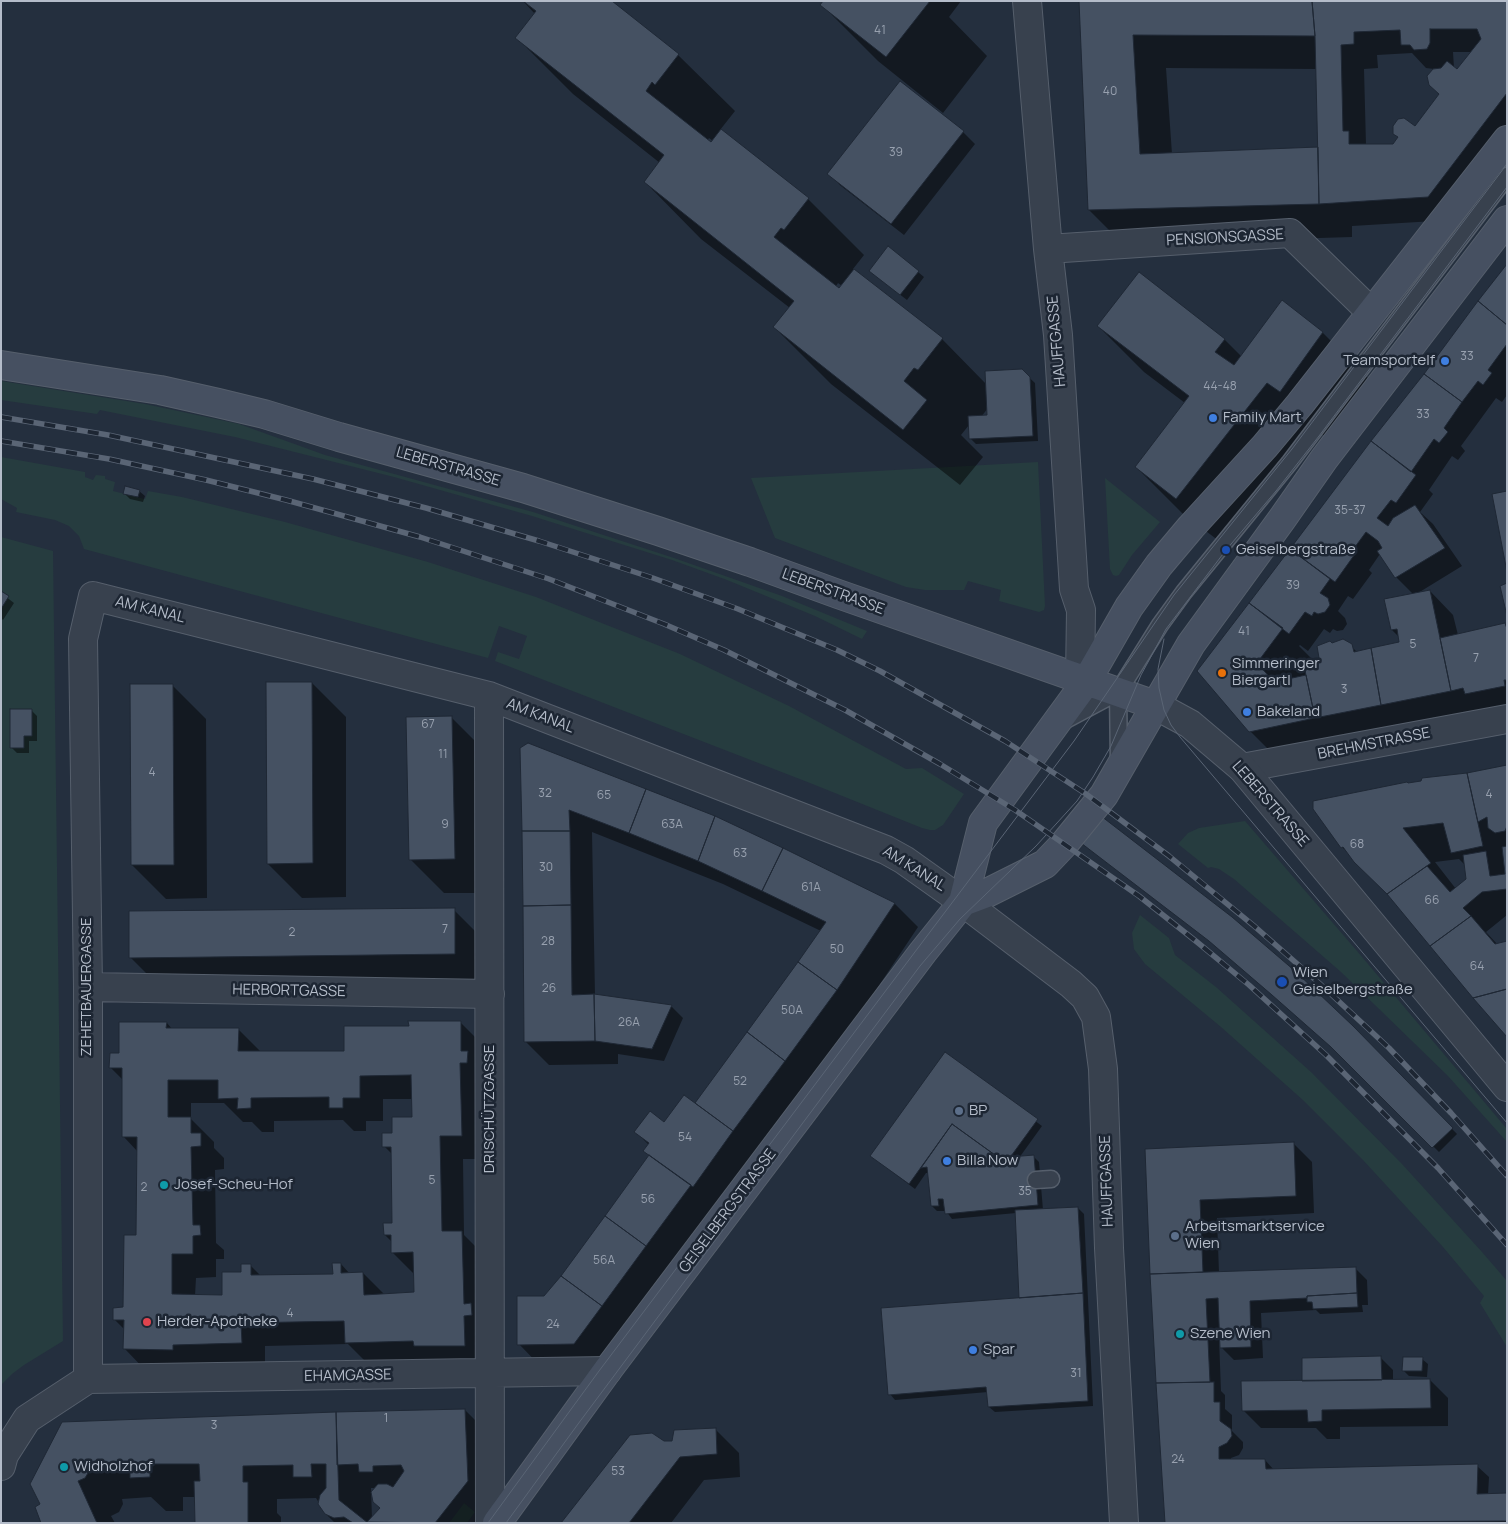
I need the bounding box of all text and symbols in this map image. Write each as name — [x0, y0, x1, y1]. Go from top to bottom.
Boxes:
house number: 41 — [874, 24, 886, 38]
house number: 40 — [1103, 85, 1117, 99]
house number: 39 — [889, 146, 903, 160]
street label: PENSIONSGASSE — [1166, 226, 1284, 250]
street label: HAUFFGASSE — [1044, 294, 1070, 388]
house number: 33 — [1460, 350, 1474, 364]
place label: Teamsportelf — [1343, 352, 1435, 370]
marker: Teamsportelf — [1439, 355, 1451, 367]
house number: 44-48 — [1203, 380, 1237, 394]
house number: 33 — [1416, 408, 1430, 422]
place label: Family Mart — [1223, 409, 1302, 427]
marker: Family Mart — [1207, 412, 1219, 424]
street label: LEBERSTRASSE — [394, 444, 502, 490]
house number: 35-37 — [1334, 504, 1366, 518]
place label: Geiselbergstraße — [1236, 541, 1356, 559]
marker: Geiselbergstraße — [1220, 544, 1232, 556]
street label: LEBERSTRASSE — [779, 565, 887, 619]
house number: 39 — [1286, 579, 1300, 593]
street label: AM KANAL — [113, 593, 187, 627]
house number: 41 — [1238, 625, 1250, 639]
house number: 5 — [1410, 638, 1416, 652]
house number: 7 — [1473, 652, 1479, 666]
place label: Simmeringer Biergartl — [1232, 655, 1320, 690]
marker: Simmeringer Biergartl — [1216, 667, 1228, 679]
house number: 3 — [1341, 683, 1347, 697]
street label: AM KANAL — [504, 695, 576, 737]
place label: Bakeland — [1257, 703, 1320, 721]
marker: Bakeland — [1241, 706, 1253, 718]
house number: 67 — [421, 718, 435, 732]
street label: BREHMSTRASSE — [1316, 724, 1432, 764]
house number: 11 — [438, 748, 448, 762]
street label: LEBERSTRASSE — [1228, 758, 1312, 850]
house number: 4 — [148, 766, 156, 780]
house number: 32 — [538, 787, 552, 801]
house number: 4 — [1485, 788, 1493, 802]
house number: 65 — [597, 789, 611, 803]
house number: 9 — [441, 818, 449, 832]
house number: 63A — [661, 818, 683, 832]
house number: 68 — [1350, 838, 1364, 852]
street label: AM KANAL — [879, 843, 949, 895]
house number: 63 — [733, 847, 747, 861]
house number: 30 — [539, 861, 553, 875]
house number: 61A — [801, 881, 821, 895]
house number: 66 — [1425, 894, 1439, 908]
street label: ZEHETBAUERGASSE — [78, 917, 96, 1057]
house number: 7 — [442, 923, 448, 937]
house number: 2 — [289, 926, 295, 940]
house number: 28 — [541, 935, 555, 949]
house number: 50 — [830, 943, 844, 957]
house number: 64 — [1470, 960, 1484, 974]
place label: Wien Geiselbergstraße — [1293, 964, 1413, 999]
marker: Wien Geiselbergstraße — [1275, 975, 1289, 989]
street label: HERBORTGASSE — [232, 981, 346, 1001]
house number: 26 — [542, 982, 556, 996]
house number: 50A — [781, 1004, 803, 1018]
house number: 26A — [618, 1016, 640, 1030]
street label: DRISCHÜTZGASSE — [481, 1045, 499, 1173]
house number: 52 — [733, 1075, 747, 1089]
place label: BP — [969, 1102, 987, 1120]
marker: BP — [953, 1105, 965, 1117]
house number: 54 — [678, 1131, 692, 1145]
street label: HAUFFGASSE — [1096, 1135, 1118, 1227]
street label: GEISELBERGSTRASSE — [676, 1146, 780, 1276]
place label: Billa Now — [957, 1152, 1018, 1170]
marker: Billa Now — [941, 1155, 953, 1167]
house number: 5 — [429, 1174, 435, 1188]
place label: Josef-Scheu-Hof — [174, 1176, 293, 1194]
marker: Josef-Scheu-Hof — [158, 1179, 170, 1191]
house number: 2 — [141, 1181, 147, 1195]
house number: 35 — [1018, 1185, 1032, 1199]
house number: 56 — [641, 1193, 655, 1207]
place label: Arbeitsmarktservice Wien — [1185, 1218, 1325, 1253]
marker: Arbeitsmarktservice Wien — [1169, 1230, 1181, 1242]
house number: 56A — [593, 1254, 615, 1268]
house number: 4 — [286, 1307, 294, 1321]
place label: Herder-Apotheke — [157, 1313, 277, 1331]
marker: Herder-Apotheke — [141, 1316, 153, 1328]
house number: 24 — [546, 1318, 560, 1332]
place label: Szene Wien — [1190, 1325, 1270, 1343]
marker: Szene Wien — [1174, 1328, 1186, 1340]
place label: Spar — [983, 1341, 1015, 1359]
marker: Spar — [967, 1344, 979, 1356]
street label: EHAMGASSE — [304, 1366, 392, 1386]
house number: 31 — [1070, 1367, 1082, 1381]
house number: 1 — [384, 1412, 388, 1426]
house number: 3 — [211, 1419, 217, 1433]
house number: 24 — [1171, 1453, 1185, 1467]
place label: Widholzhof — [74, 1458, 152, 1476]
marker: Widholzhof — [58, 1461, 70, 1473]
house number: 53 — [611, 1465, 625, 1479]

